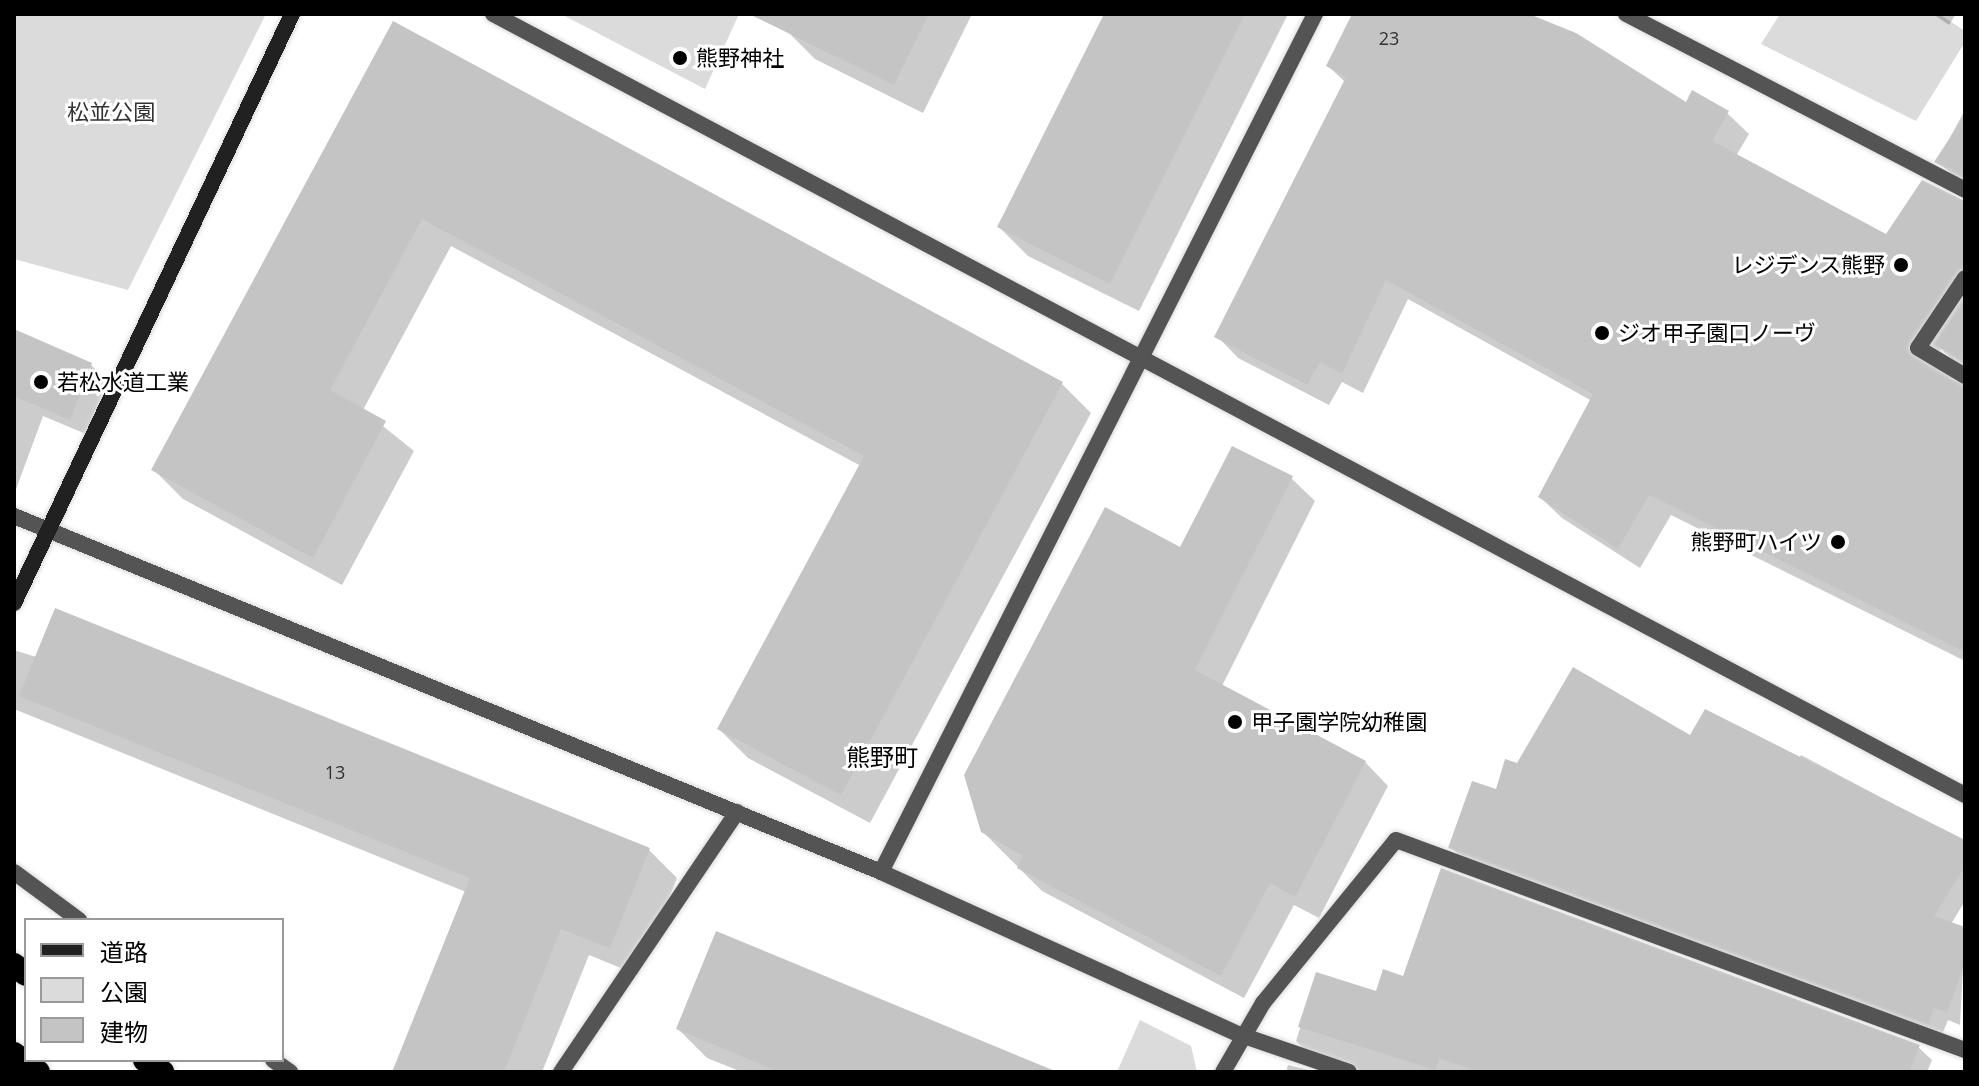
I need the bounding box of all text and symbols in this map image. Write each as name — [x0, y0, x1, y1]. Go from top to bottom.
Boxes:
house number: 23 — [1379, 27, 1399, 49]
place label: 熊野神社 — [696, 45, 784, 71]
marker: 熊野神社 — [671, 49, 689, 67]
park label: 松並公園 — [67, 99, 155, 125]
place label: レジデンス熊野 — [1731, 252, 1885, 278]
marker: レジデンス熊野 — [1892, 256, 1910, 274]
place label: ジオ甲子園口ノーヴ — [1618, 320, 1816, 346]
marker: ジオ甲子園口ノーヴ — [1593, 324, 1611, 342]
place label: 若松水道工業 — [57, 369, 189, 395]
marker: 若松水道工業 — [32, 373, 50, 391]
place label: 熊野町ハイツ — [1690, 529, 1822, 555]
marker: 熊野町ハイツ — [1829, 533, 1847, 551]
place label: 甲子園学院幼稚園 — [1251, 709, 1427, 735]
marker: 甲子園学院幼稚園 — [1226, 713, 1244, 731]
district label: 熊野町 — [846, 743, 918, 771]
house number: 13 — [325, 761, 345, 783]
legend — [24, 918, 284, 1062]
text: 道路 — [100, 935, 148, 968]
text: 公園 — [100, 975, 148, 1008]
text: 建物 — [100, 1015, 148, 1048]

